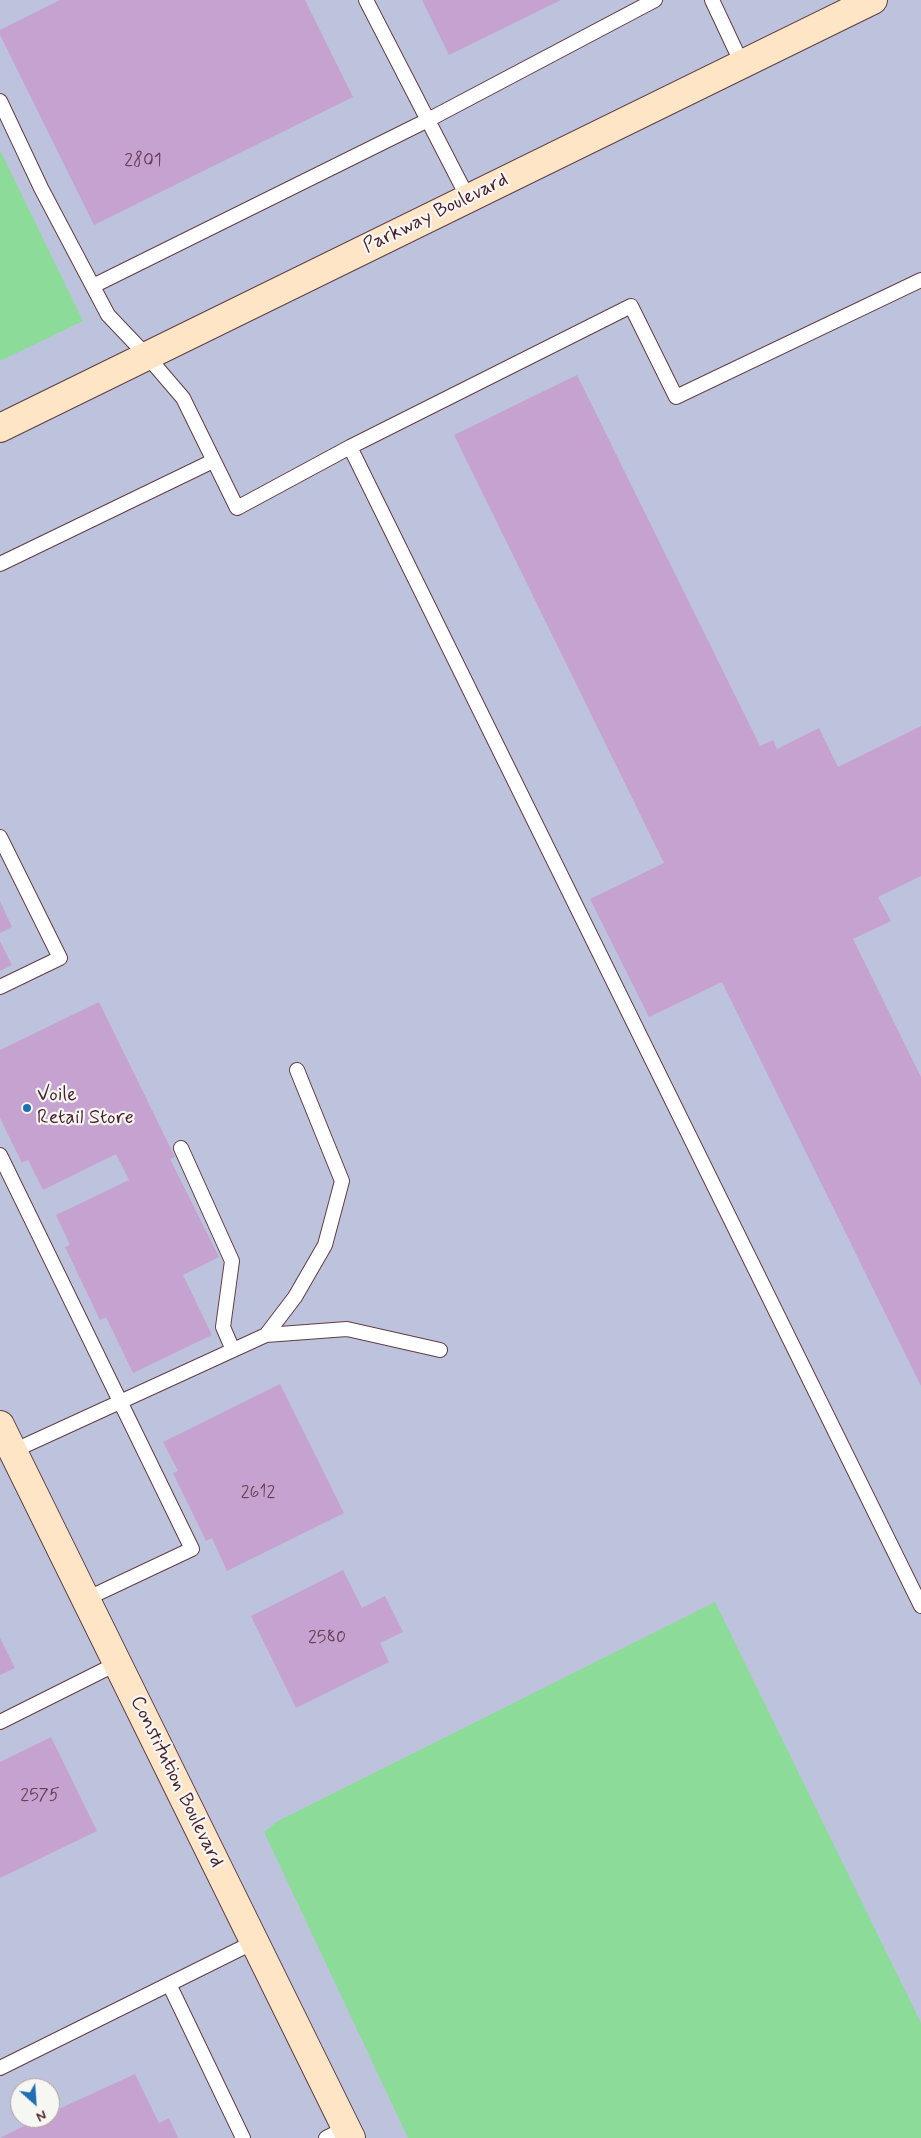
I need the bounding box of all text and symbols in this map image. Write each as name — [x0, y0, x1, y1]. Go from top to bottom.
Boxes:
house number: 2801 — [124, 150, 162, 172]
street label: Parkway Boulevard — [360, 168, 512, 260]
place label: Voile Retail Store — [37, 1084, 134, 1131]
marker: Voile Retail Store — [21, 1102, 33, 1114]
house number: 2612 — [241, 1482, 275, 1504]
house number: 2580 — [308, 1627, 346, 1649]
street label: Constitution Boulevard — [124, 1692, 228, 1872]
house number: 2575 — [20, 1785, 60, 1807]
north arrow — [10, 2078, 60, 2128]
text: N — [33, 2105, 49, 2126]

